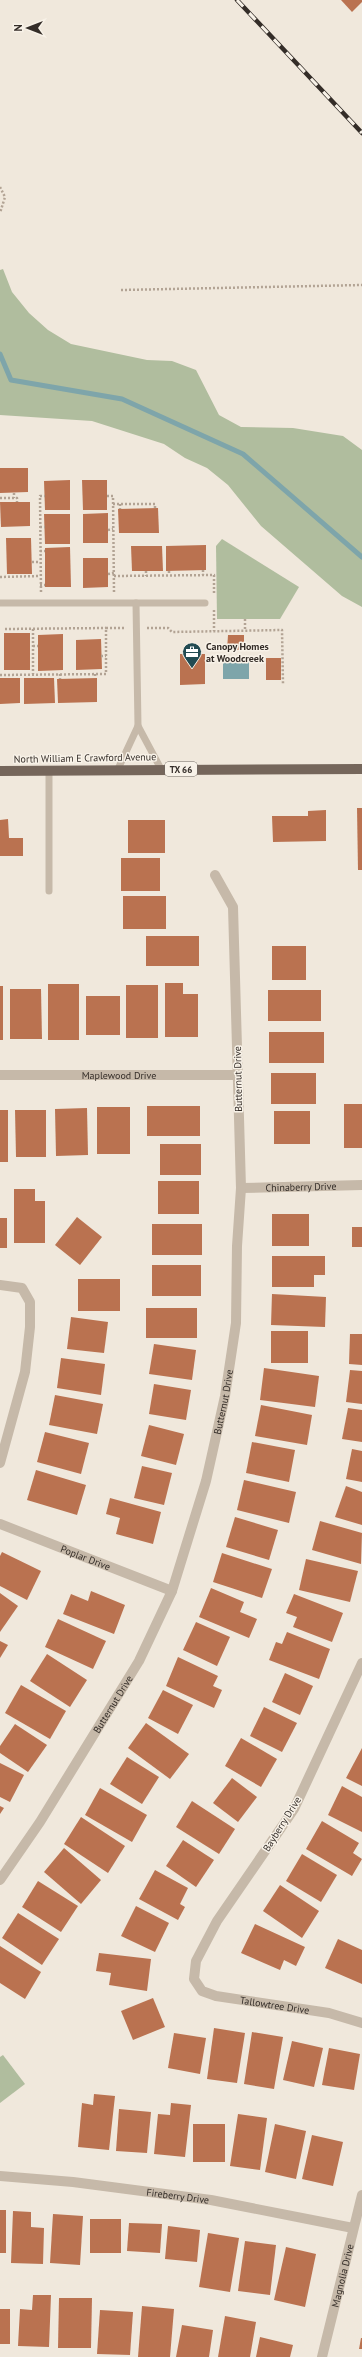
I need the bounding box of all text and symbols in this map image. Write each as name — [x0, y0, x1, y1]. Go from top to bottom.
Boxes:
north arrow — [8, 8, 48, 48]
text: N — [11, 24, 25, 32]
place label: Canopy Homes at Woodcreek — [206, 640, 269, 665]
office icon: Canopy Homes at Woodcreek — [181, 641, 203, 669]
street label: North William E Crawford Avenue — [14, 750, 156, 766]
road number: TX 66 — [165, 762, 197, 776]
street label: Butternut Drive — [231, 1046, 245, 1112]
street label: Maplewood Drive — [82, 1069, 156, 1082]
street label: Chinaberry Drive — [265, 1179, 337, 1194]
street label: Butternut Drive — [210, 1369, 235, 1435]
street label: Poplar Drive — [59, 1542, 113, 1573]
street label: Butternut Drive — [90, 1673, 135, 1735]
street label: Bayberry Drive — [260, 1794, 304, 1854]
street label: Tallowtree Drive — [239, 1993, 310, 2016]
street label: Fireberry Drive — [146, 2185, 210, 2206]
street label: Magnolia Drive — [328, 2242, 356, 2308]

